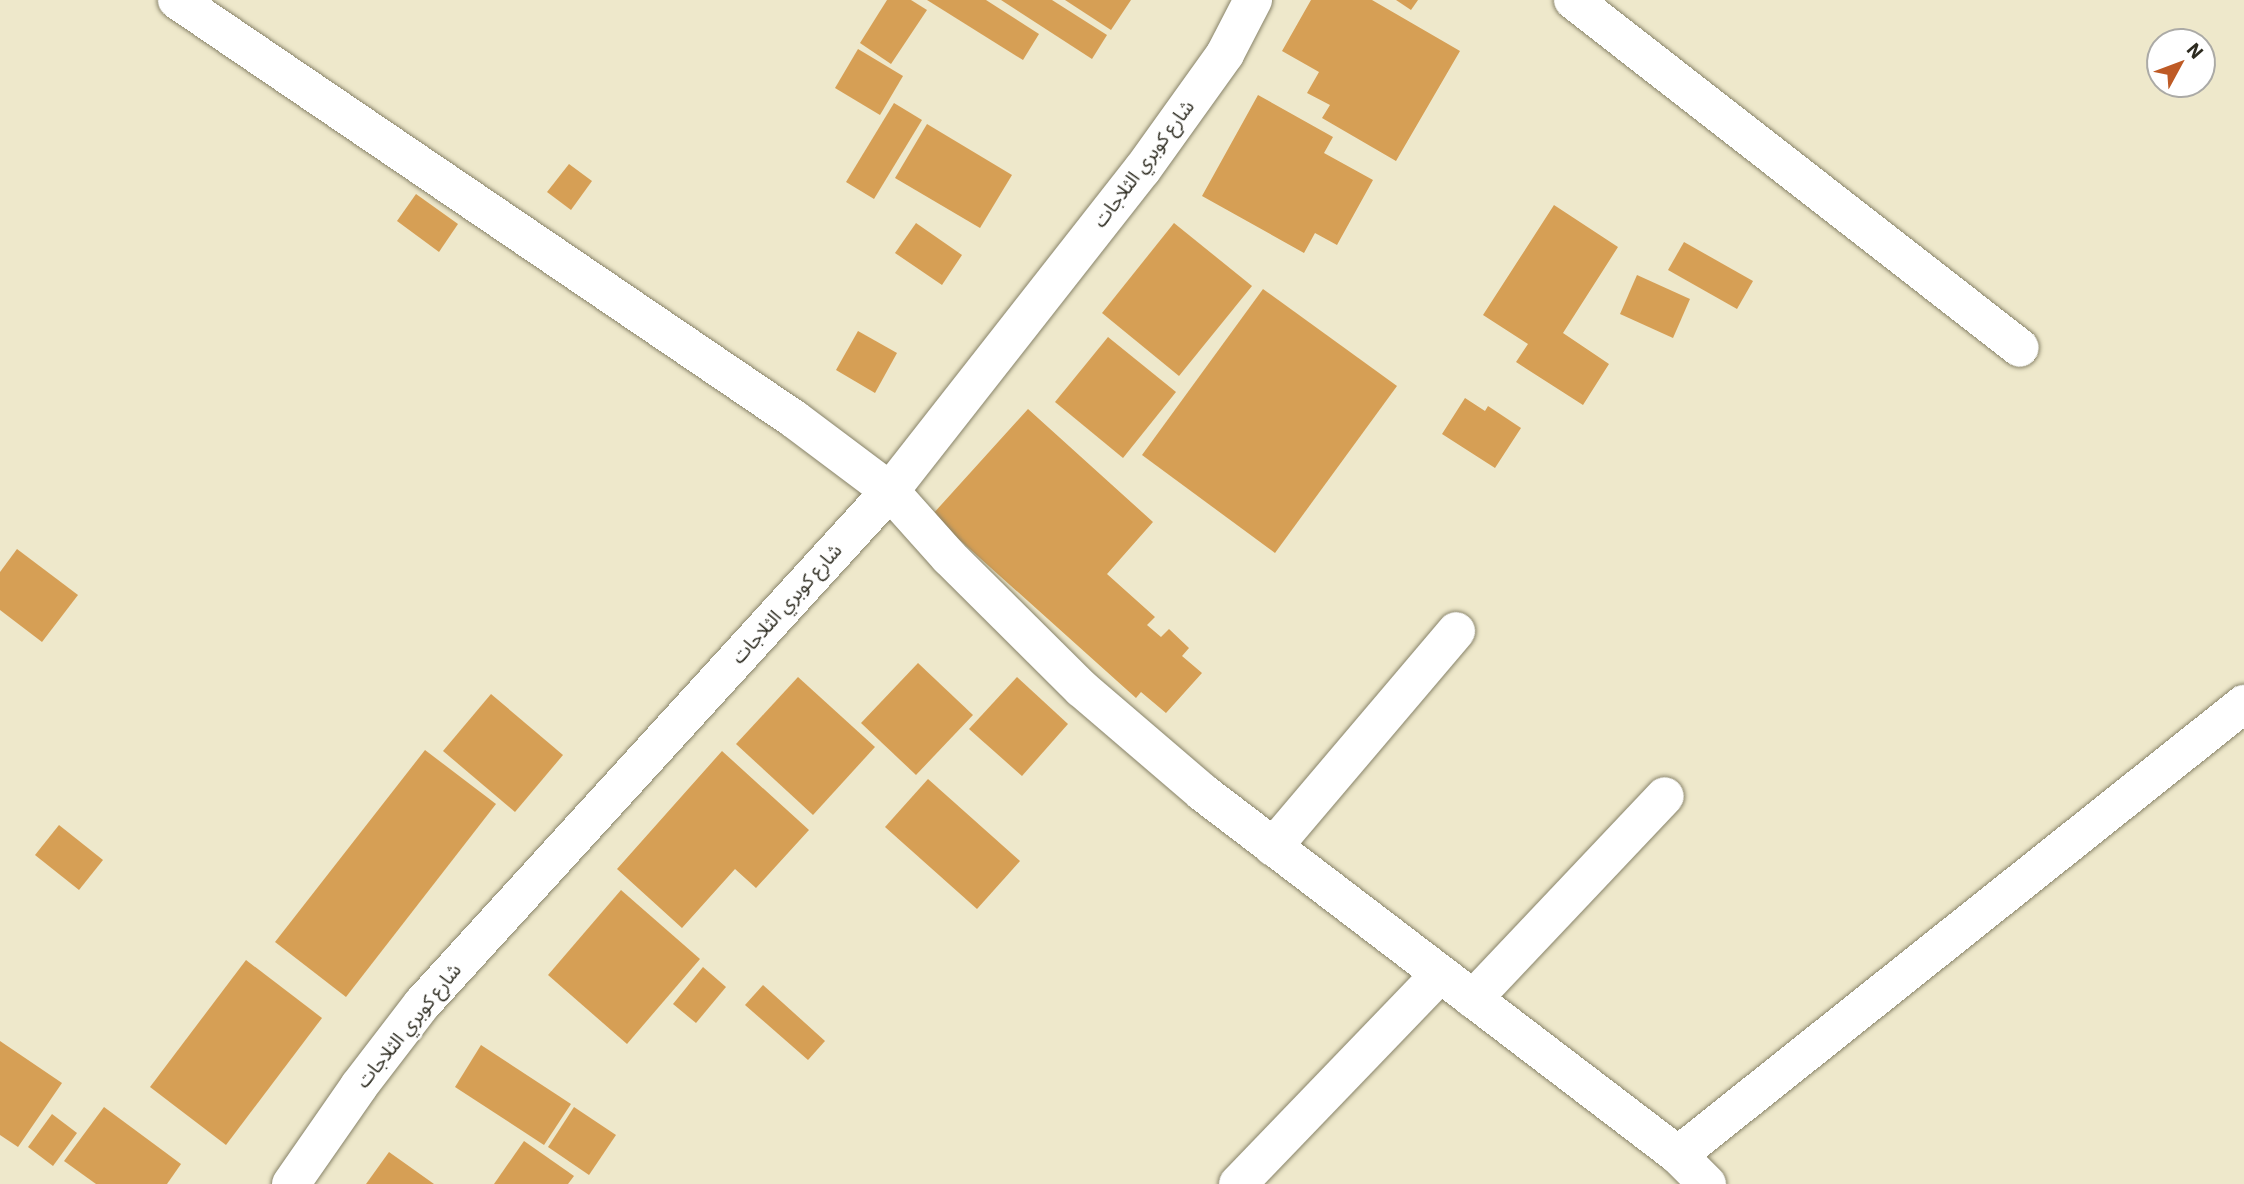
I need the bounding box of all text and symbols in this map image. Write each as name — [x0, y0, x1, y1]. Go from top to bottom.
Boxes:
north arrow — [2146, 28, 2216, 98]
text: N — [2182, 37, 2209, 64]
street label: شارع كوبري الثلاجات — [1089, 96, 1199, 232]
street label: شارع كوبري الثلاجات — [727, 539, 847, 669]
street label: شارع كوبري الثلاجات — [352, 959, 466, 1093]

